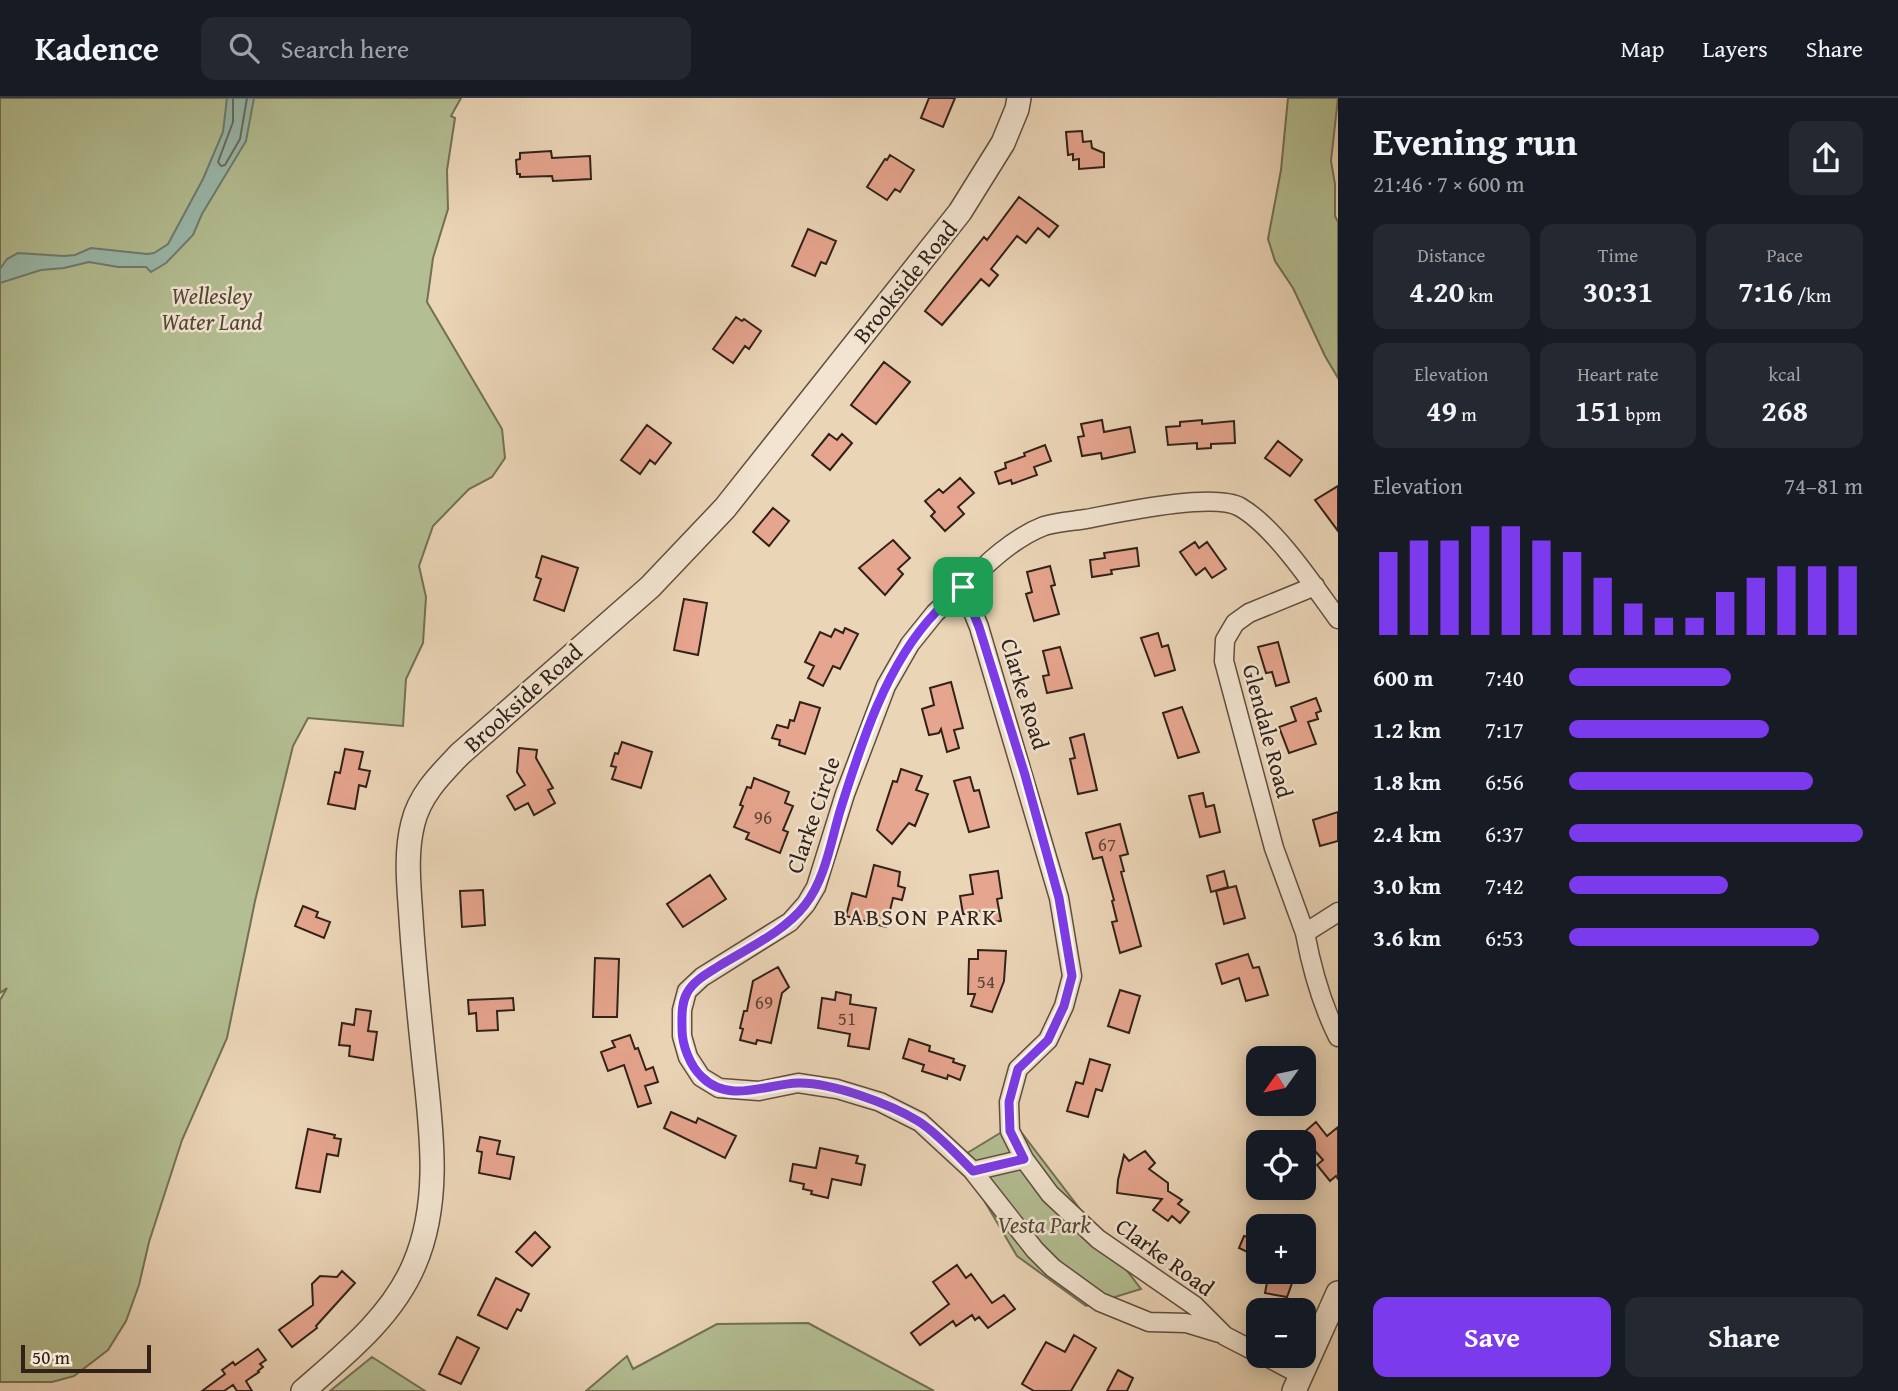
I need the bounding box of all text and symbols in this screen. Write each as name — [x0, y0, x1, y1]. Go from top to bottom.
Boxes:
search box — [201, 17, 691, 80]
text: Kadence — [35, 24, 159, 72]
icon: search — [225, 29, 263, 67]
text: Search here — [281, 29, 409, 68]
text: Map — [1621, 31, 1664, 66]
text: Layers — [1702, 31, 1768, 66]
text: Share — [1806, 31, 1863, 66]
text: Evening run — [1373, 113, 1577, 169]
button: share — [1789, 121, 1863, 195]
text: 21:46 · 7 × 600 m — [1373, 167, 1525, 200]
street label: Brookside Road — [845, 213, 965, 350]
text: Distance — [1417, 241, 1485, 269]
text: Time — [1598, 241, 1638, 269]
text: Pace — [1766, 241, 1803, 269]
text: 4.20 — [1409, 269, 1464, 313]
text: 30:31 — [1583, 269, 1653, 313]
text: 7:16 — [1738, 269, 1793, 313]
park label: Wellesley Water Land — [161, 279, 263, 338]
text: km — [1464, 281, 1494, 309]
text: /km — [1793, 281, 1831, 309]
text: Elevation — [1414, 360, 1489, 388]
text: Heart rate — [1577, 360, 1659, 388]
text: kcal — [1768, 360, 1801, 388]
text: 49 — [1426, 388, 1457, 432]
text: 151 — [1575, 388, 1621, 432]
text: 268 — [1761, 388, 1808, 432]
text: m — [1457, 400, 1477, 428]
text: bpm — [1621, 400, 1661, 428]
text: Elevation — [1373, 469, 1463, 502]
text: 74–81 m — [1784, 469, 1863, 502]
pin — [933, 557, 993, 617]
icon: arrive — [944, 568, 982, 606]
street label: Clarke Road — [993, 634, 1058, 754]
street label: Brookside Road — [456, 635, 590, 760]
street label: Glendale Road — [1235, 660, 1302, 802]
text: 600 m — [1373, 661, 1434, 694]
text: 7:40 — [1485, 661, 1524, 694]
text: 1.2 km — [1373, 713, 1441, 746]
text: 7:17 — [1485, 713, 1524, 746]
street label: Clarke Circle — [777, 752, 848, 878]
text: 1.8 km — [1373, 765, 1441, 798]
text: 6:56 — [1485, 765, 1524, 798]
house number: 96 — [754, 803, 772, 831]
text: 2.4 km — [1373, 817, 1441, 850]
text: 6:37 — [1485, 817, 1524, 850]
house number: 67 — [1098, 830, 1116, 858]
text: 3.0 km — [1373, 869, 1441, 902]
text: 7:42 — [1485, 869, 1524, 902]
district label: BABSON PARK — [833, 899, 999, 934]
text: 3.6 km — [1373, 921, 1441, 954]
text: 6:53 — [1485, 921, 1524, 954]
house number: 54 — [977, 967, 995, 995]
house number: 69 — [755, 988, 773, 1016]
house number: 51 — [838, 1004, 856, 1032]
north arrow — [1246, 1046, 1316, 1116]
map controls — [1246, 1046, 1316, 1368]
button: locate — [1246, 1130, 1316, 1200]
park label: Vesta Park — [997, 1208, 1091, 1241]
street label: Clarke Road — [1109, 1210, 1222, 1304]
button: + — [1246, 1214, 1316, 1284]
button: Save — [1373, 1297, 1611, 1377]
button: Share — [1625, 1297, 1863, 1377]
button: − — [1246, 1298, 1316, 1368]
scale bar — [21, 1342, 150, 1374]
text: 50 m — [32, 1343, 70, 1371]

